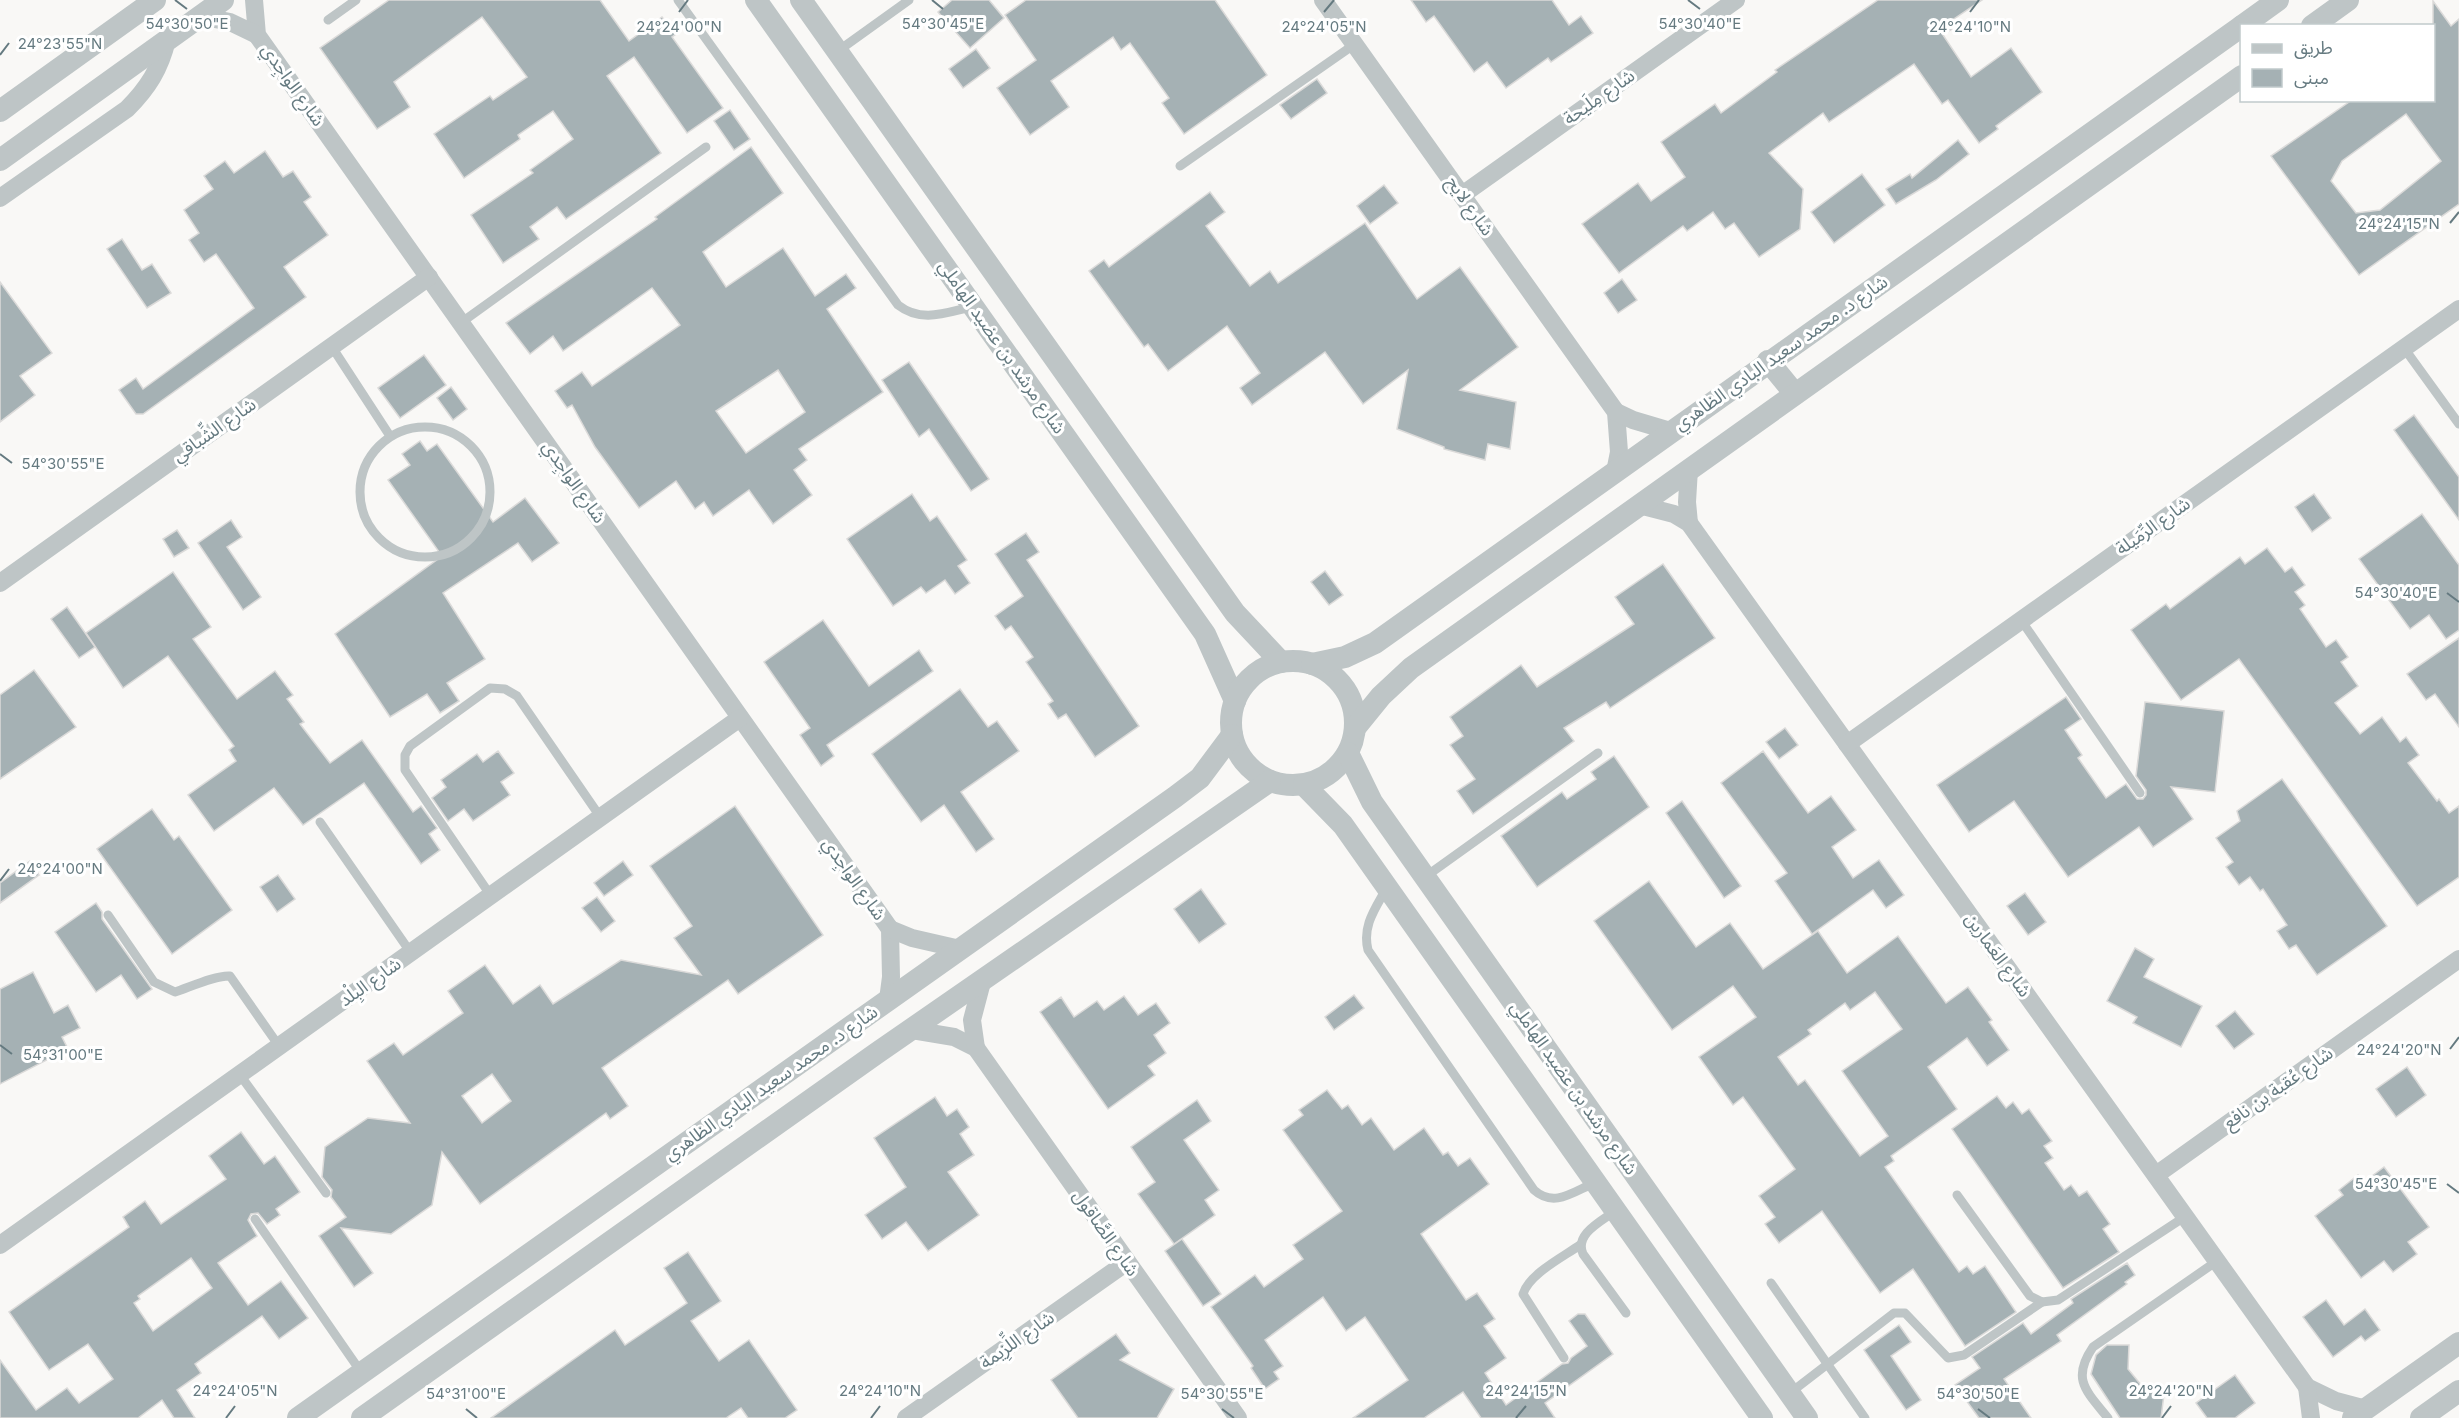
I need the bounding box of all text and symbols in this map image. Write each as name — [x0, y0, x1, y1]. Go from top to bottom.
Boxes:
text: 54°30'50"E — [145, 14, 229, 33]
text: 54°30'45"E — [902, 14, 984, 33]
text: 54°30'40"E — [1659, 14, 1741, 33]
text: 24°24'00"N — [636, 17, 722, 36]
text: 24°24'05"N — [1281, 17, 1367, 36]
text: 24°24'10"N — [1929, 17, 2011, 36]
legend — [2240, 24, 2435, 102]
text: 24°23'55"N — [18, 34, 102, 53]
text: طريق — [2294, 37, 2333, 59]
street label: شارع الواجِدي — [254, 39, 329, 132]
street label: شارع مِلَيحة — [1558, 63, 1641, 132]
text: مبنى — [2294, 67, 2329, 89]
street label: شارع لايح — [1439, 172, 1498, 242]
text: 24°24'15"N — [2358, 214, 2440, 233]
street label: شارع مرشد بن عضيد الهاملي — [931, 256, 1070, 440]
street label: شارع د. محمد سعيد البادي الظاهري — [1670, 271, 1894, 438]
street label: شارع الشِّباقي — [165, 389, 262, 469]
street label: شارع الواجِدي — [535, 436, 610, 529]
text: 54°30'55"E — [22, 454, 104, 473]
street label: شارع الرِّمَيلة — [2112, 492, 2196, 562]
text: 54°30'40"E — [2355, 583, 2437, 602]
street label: شارع الواجِدي — [815, 833, 890, 926]
text: 24°24'00"N — [17, 859, 103, 878]
street label: شارع العَمارين — [1958, 909, 2036, 1003]
street label: شارع البِلْد — [334, 952, 407, 1014]
street label: شارع مرشد بن عضيد الهاملي — [1503, 997, 1642, 1181]
street label: شارع د. محمد سعيد البادي الظاهري — [660, 1001, 884, 1168]
text: 24°24'20"N — [2356, 1040, 2442, 1059]
street label: شارع عُقبة بن نافع — [2219, 1042, 2339, 1136]
text: 54°31'00"E — [23, 1045, 103, 1064]
text: 54°30'45"E — [2355, 1174, 2437, 1193]
street label: شارع الصَّاقول — [1066, 1186, 1144, 1282]
street label: شارع اللِّزِيمة — [972, 1302, 1060, 1376]
text: 24°24'05"N — [192, 1381, 278, 1400]
text: 24°24'10"N — [839, 1381, 921, 1400]
text: 24°24'15"N — [1485, 1381, 1567, 1400]
text: 24°24'20"N — [2128, 1381, 2214, 1400]
text: 54°31'00"E — [426, 1384, 506, 1403]
text: 54°30'55"E — [1181, 1384, 1263, 1403]
text: 54°30'50"E — [1936, 1384, 2020, 1403]

